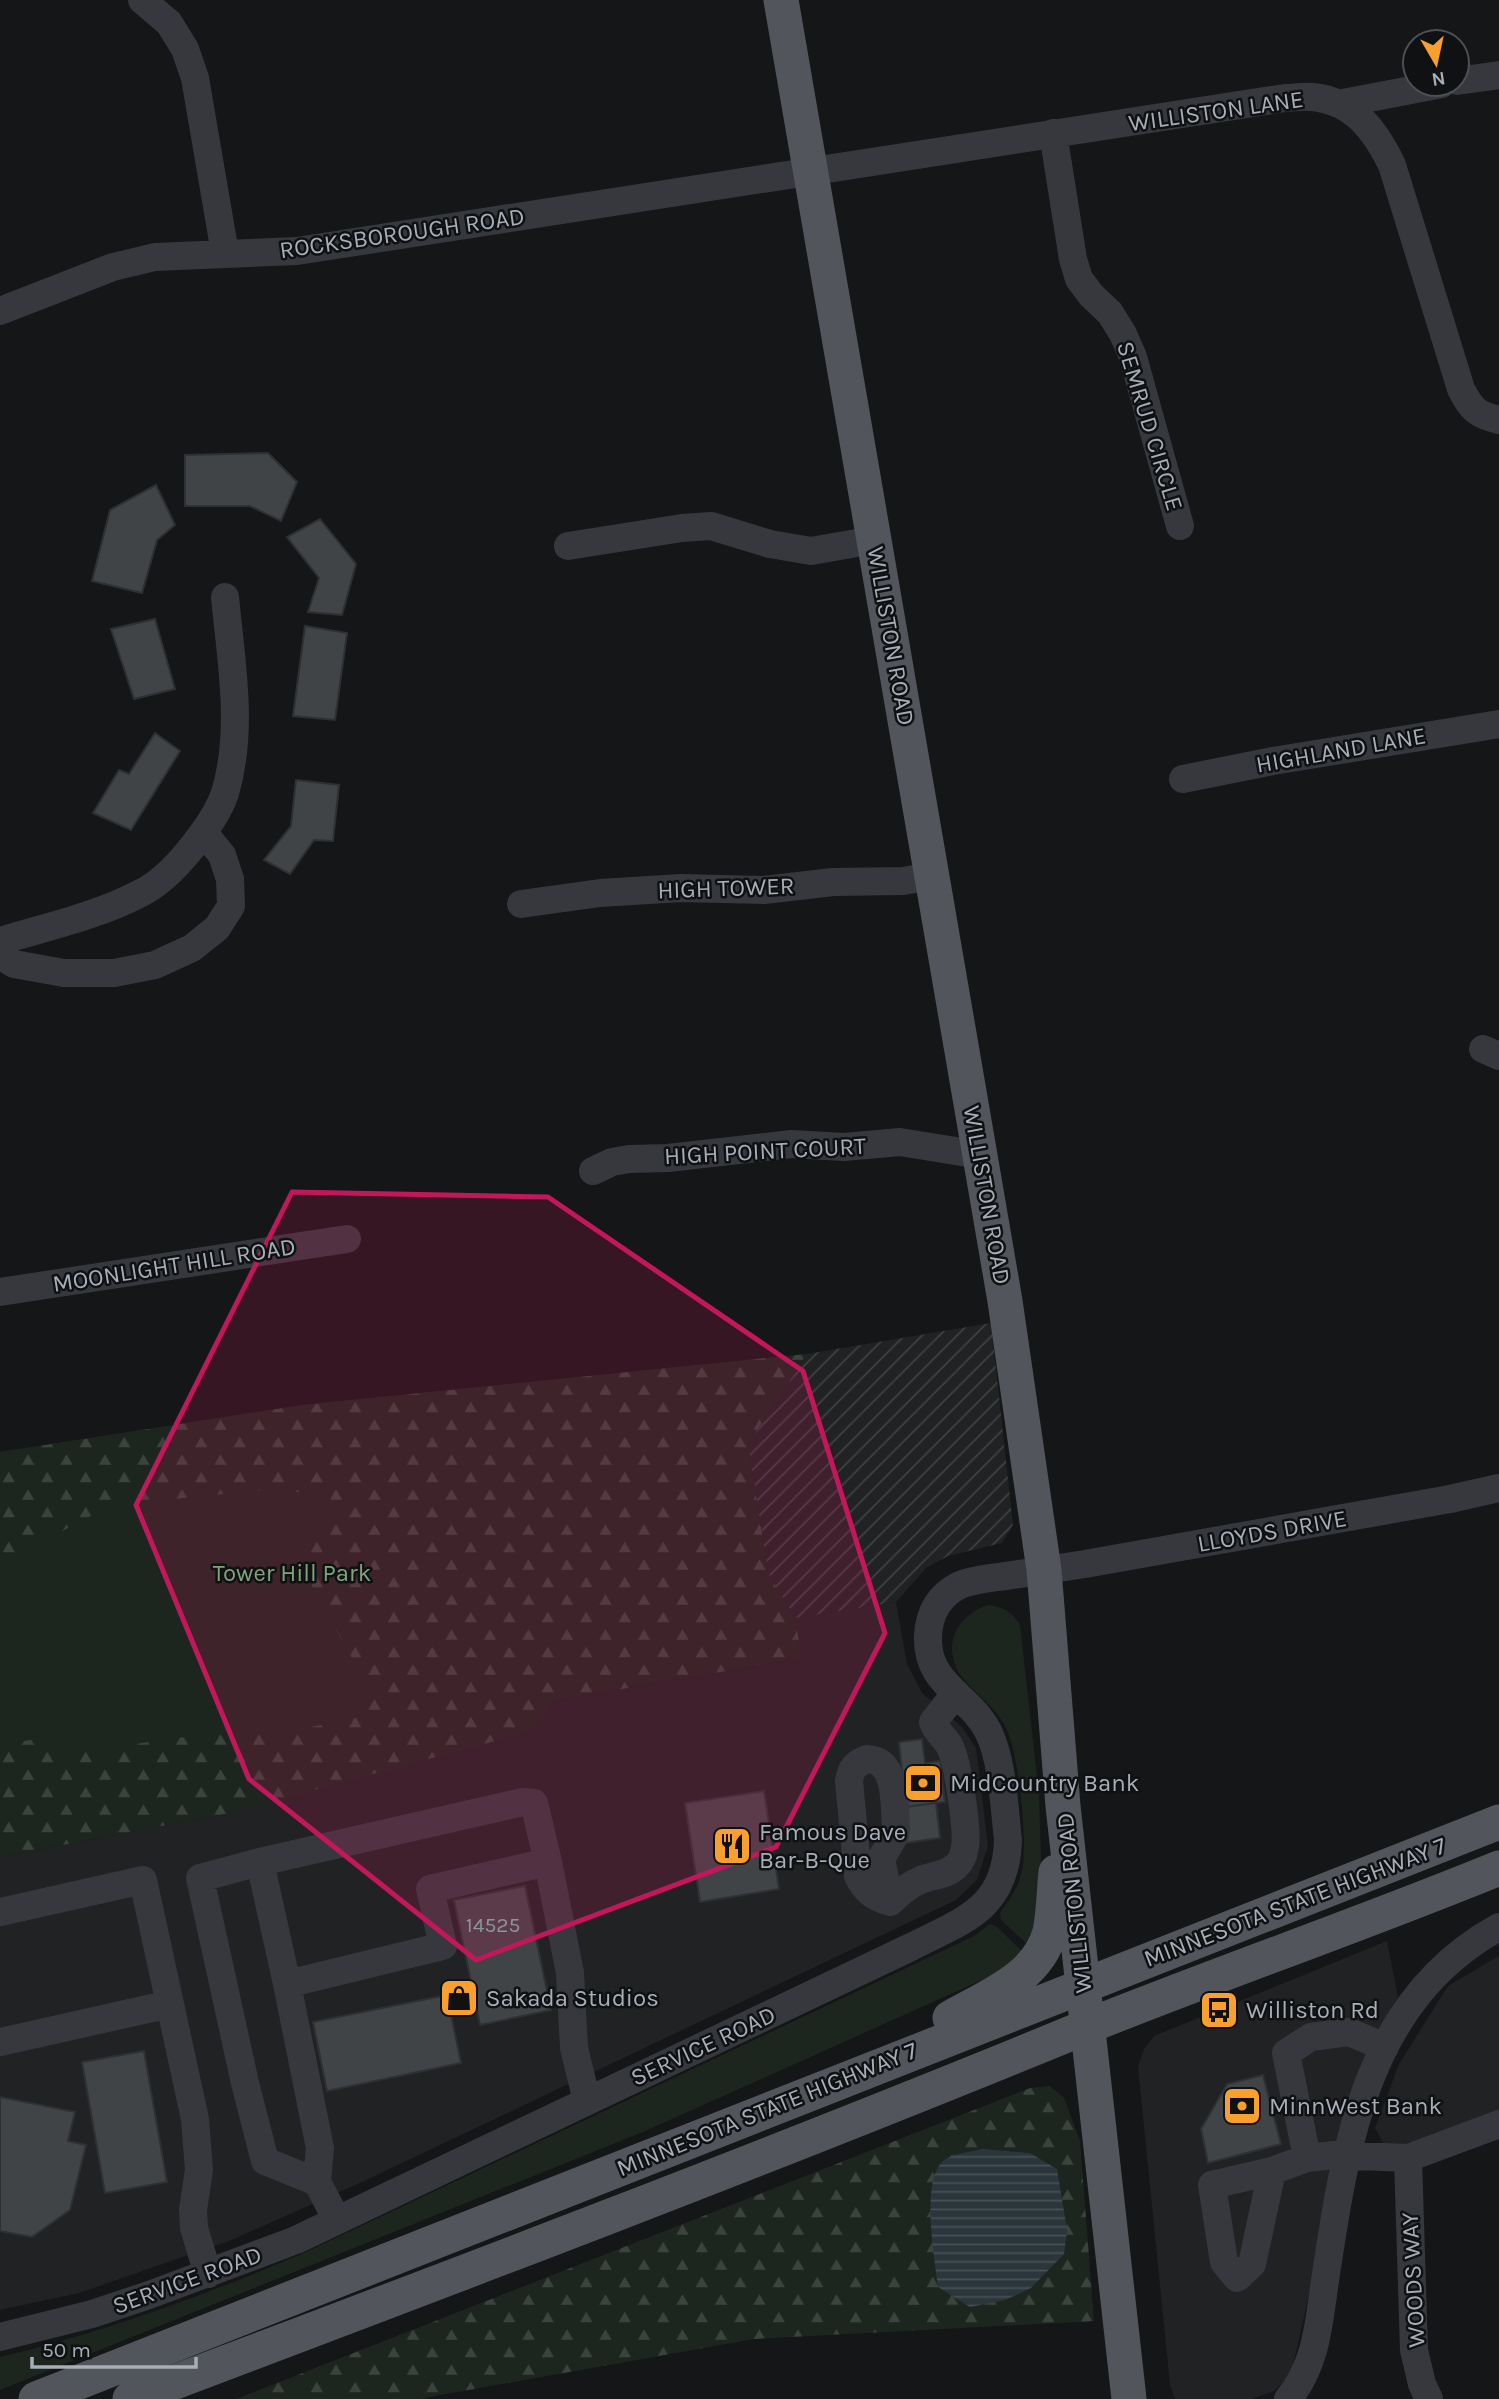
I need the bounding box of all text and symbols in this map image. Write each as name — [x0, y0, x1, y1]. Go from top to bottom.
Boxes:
north arrow — [1401, 28, 1471, 98]
text: N — [1430, 67, 1447, 91]
street label: WILLISTON LANE — [1127, 85, 1305, 137]
street label: ROCKSBOROUGH ROAD — [278, 202, 526, 264]
street label: SEMRUD CIRCLE — [1111, 338, 1189, 514]
street label: WILLISTON ROAD — [861, 544, 921, 728]
street label: HIGHLAND LANE — [1254, 721, 1428, 779]
street label: HIGH TOWER — [657, 872, 795, 904]
street label: WILLISTON ROAD — [957, 1103, 1017, 1287]
street label: HIGH POINT COURT — [663, 1132, 867, 1170]
street label: MOONLIGHT HILL ROAD — [51, 1232, 297, 1298]
street label: LLOYDS DRIVE — [1195, 1504, 1349, 1558]
park label: Tower Hill Park — [213, 1559, 371, 1587]
bank icon: MidCountry Bank — [902, 1762, 944, 1804]
place label: MidCountry Bank — [950, 1769, 1139, 1797]
street label: WILLISTON ROAD — [1051, 1811, 1097, 1995]
place label: Famous Dave Bar-B-Que — [759, 1818, 906, 1874]
restaurant icon: Famous Dave Bar-B-Que — [711, 1825, 753, 1867]
street label: MINNESOTA STATE HIGHWAY 7 — [1140, 1831, 1450, 1973]
house number: 14525 — [466, 1913, 520, 1937]
shop icon: Sakada Studios — [438, 1977, 480, 2019]
place label: Sakada Studios — [486, 1984, 659, 2012]
bus stop icon: Williston Rd — [1198, 1989, 1240, 2031]
place label: Williston Rd — [1246, 1996, 1379, 2024]
street label: SERVICE ROAD — [626, 2000, 780, 2092]
street label: MINNESOTA STATE HIGHWAY 7 — [613, 2036, 921, 2182]
bank icon: MinnWest Bank — [1221, 2085, 1263, 2127]
place label: MinnWest Bank — [1269, 2092, 1442, 2120]
street label: WOODS WAY — [1395, 2212, 1431, 2348]
street label: SERVICE ROAD — [109, 2240, 265, 2320]
scale bar — [32, 2326, 196, 2370]
text: 50 m — [42, 2338, 91, 2362]

